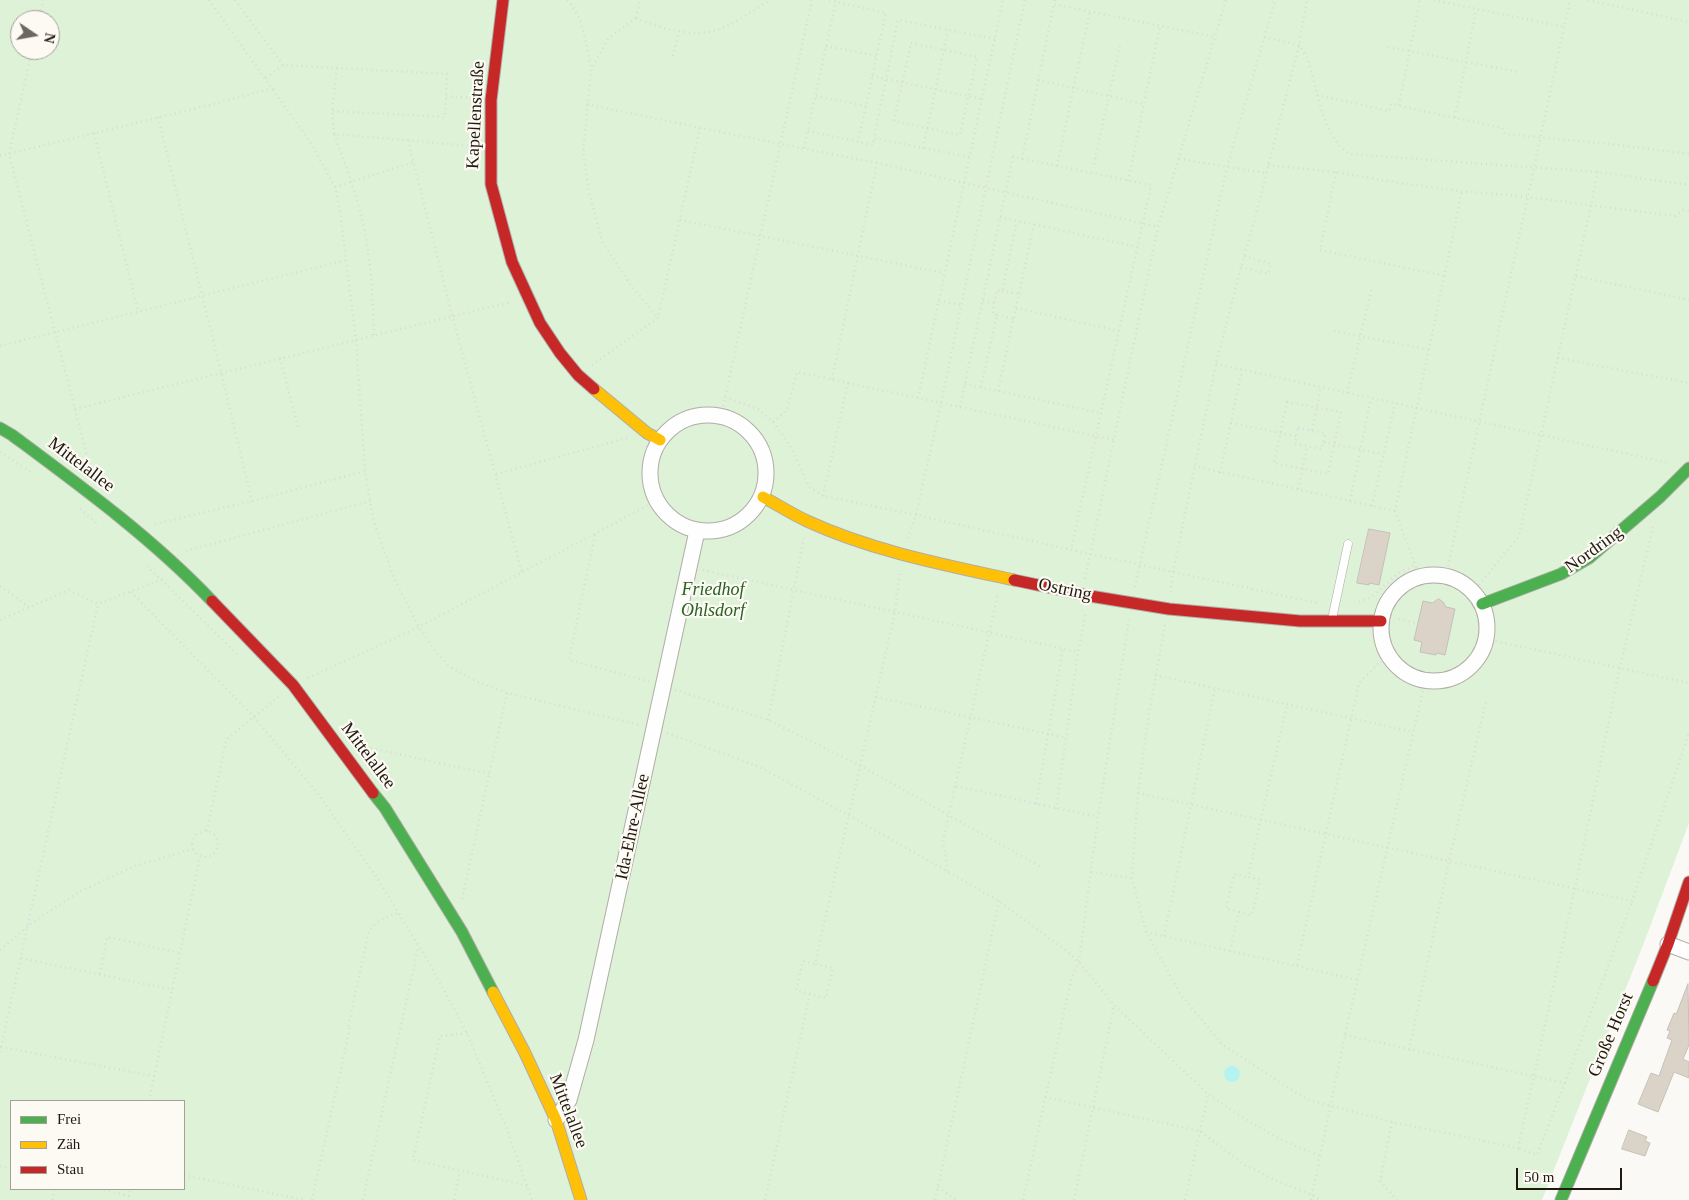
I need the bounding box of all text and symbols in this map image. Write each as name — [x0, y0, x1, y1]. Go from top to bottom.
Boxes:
north arrow — [10, 10, 60, 60]
text: N — [41, 32, 58, 45]
street label: Kapellenstraße — [462, 61, 490, 169]
street label: Mittelallee — [43, 433, 119, 497]
street label: Nordring — [1561, 522, 1627, 578]
street label: Ostring — [1036, 574, 1094, 606]
park label: Friedhof Ohlsdorf — [681, 579, 745, 622]
street label: Mittelallee — [336, 718, 400, 794]
street label: Ida-Ehre-Allee — [611, 772, 655, 882]
street label: Große Horst — [1584, 990, 1638, 1080]
street label: Mittelallee — [544, 1071, 592, 1151]
legend — [10, 1100, 185, 1190]
text: Frei — [57, 1111, 81, 1127]
text: Zäh — [57, 1136, 80, 1152]
scale bar — [1519, 1158, 1625, 1190]
text: Stau — [57, 1161, 84, 1177]
text: 50 m — [1524, 1169, 1554, 1185]

